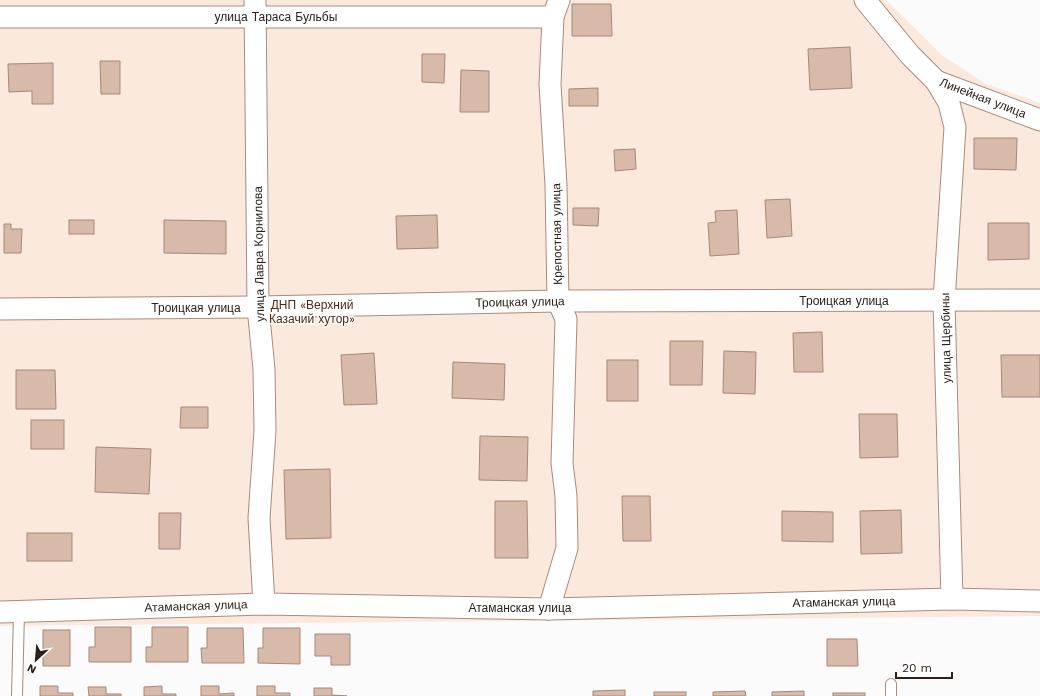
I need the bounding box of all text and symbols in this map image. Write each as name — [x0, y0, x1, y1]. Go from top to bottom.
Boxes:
street label: улица Тараса Бульбы — [215, 10, 337, 24]
street label: Линейная улица — [938, 75, 1029, 121]
street label: Крепостная улица — [549, 183, 565, 285]
street label: улица Лавра Корнилова — [251, 186, 267, 322]
street label: улица Щербины — [938, 293, 954, 383]
street label: Троицкая улица — [475, 294, 565, 310]
street label: Троицкая улица — [799, 294, 889, 308]
park label: ДНП «Верхний Казачий хутор» — [269, 298, 355, 326]
street label: Троицкая улица — [151, 301, 241, 315]
street label: Атаманская улица — [792, 594, 896, 610]
street label: Атаманская улица — [144, 597, 248, 615]
street label: Атаманская улица — [468, 601, 572, 615]
north arrow — [16, 640, 56, 680]
scale bar — [896, 654, 952, 680]
text: N — [25, 661, 38, 676]
text: 20 m — [902, 661, 932, 675]

